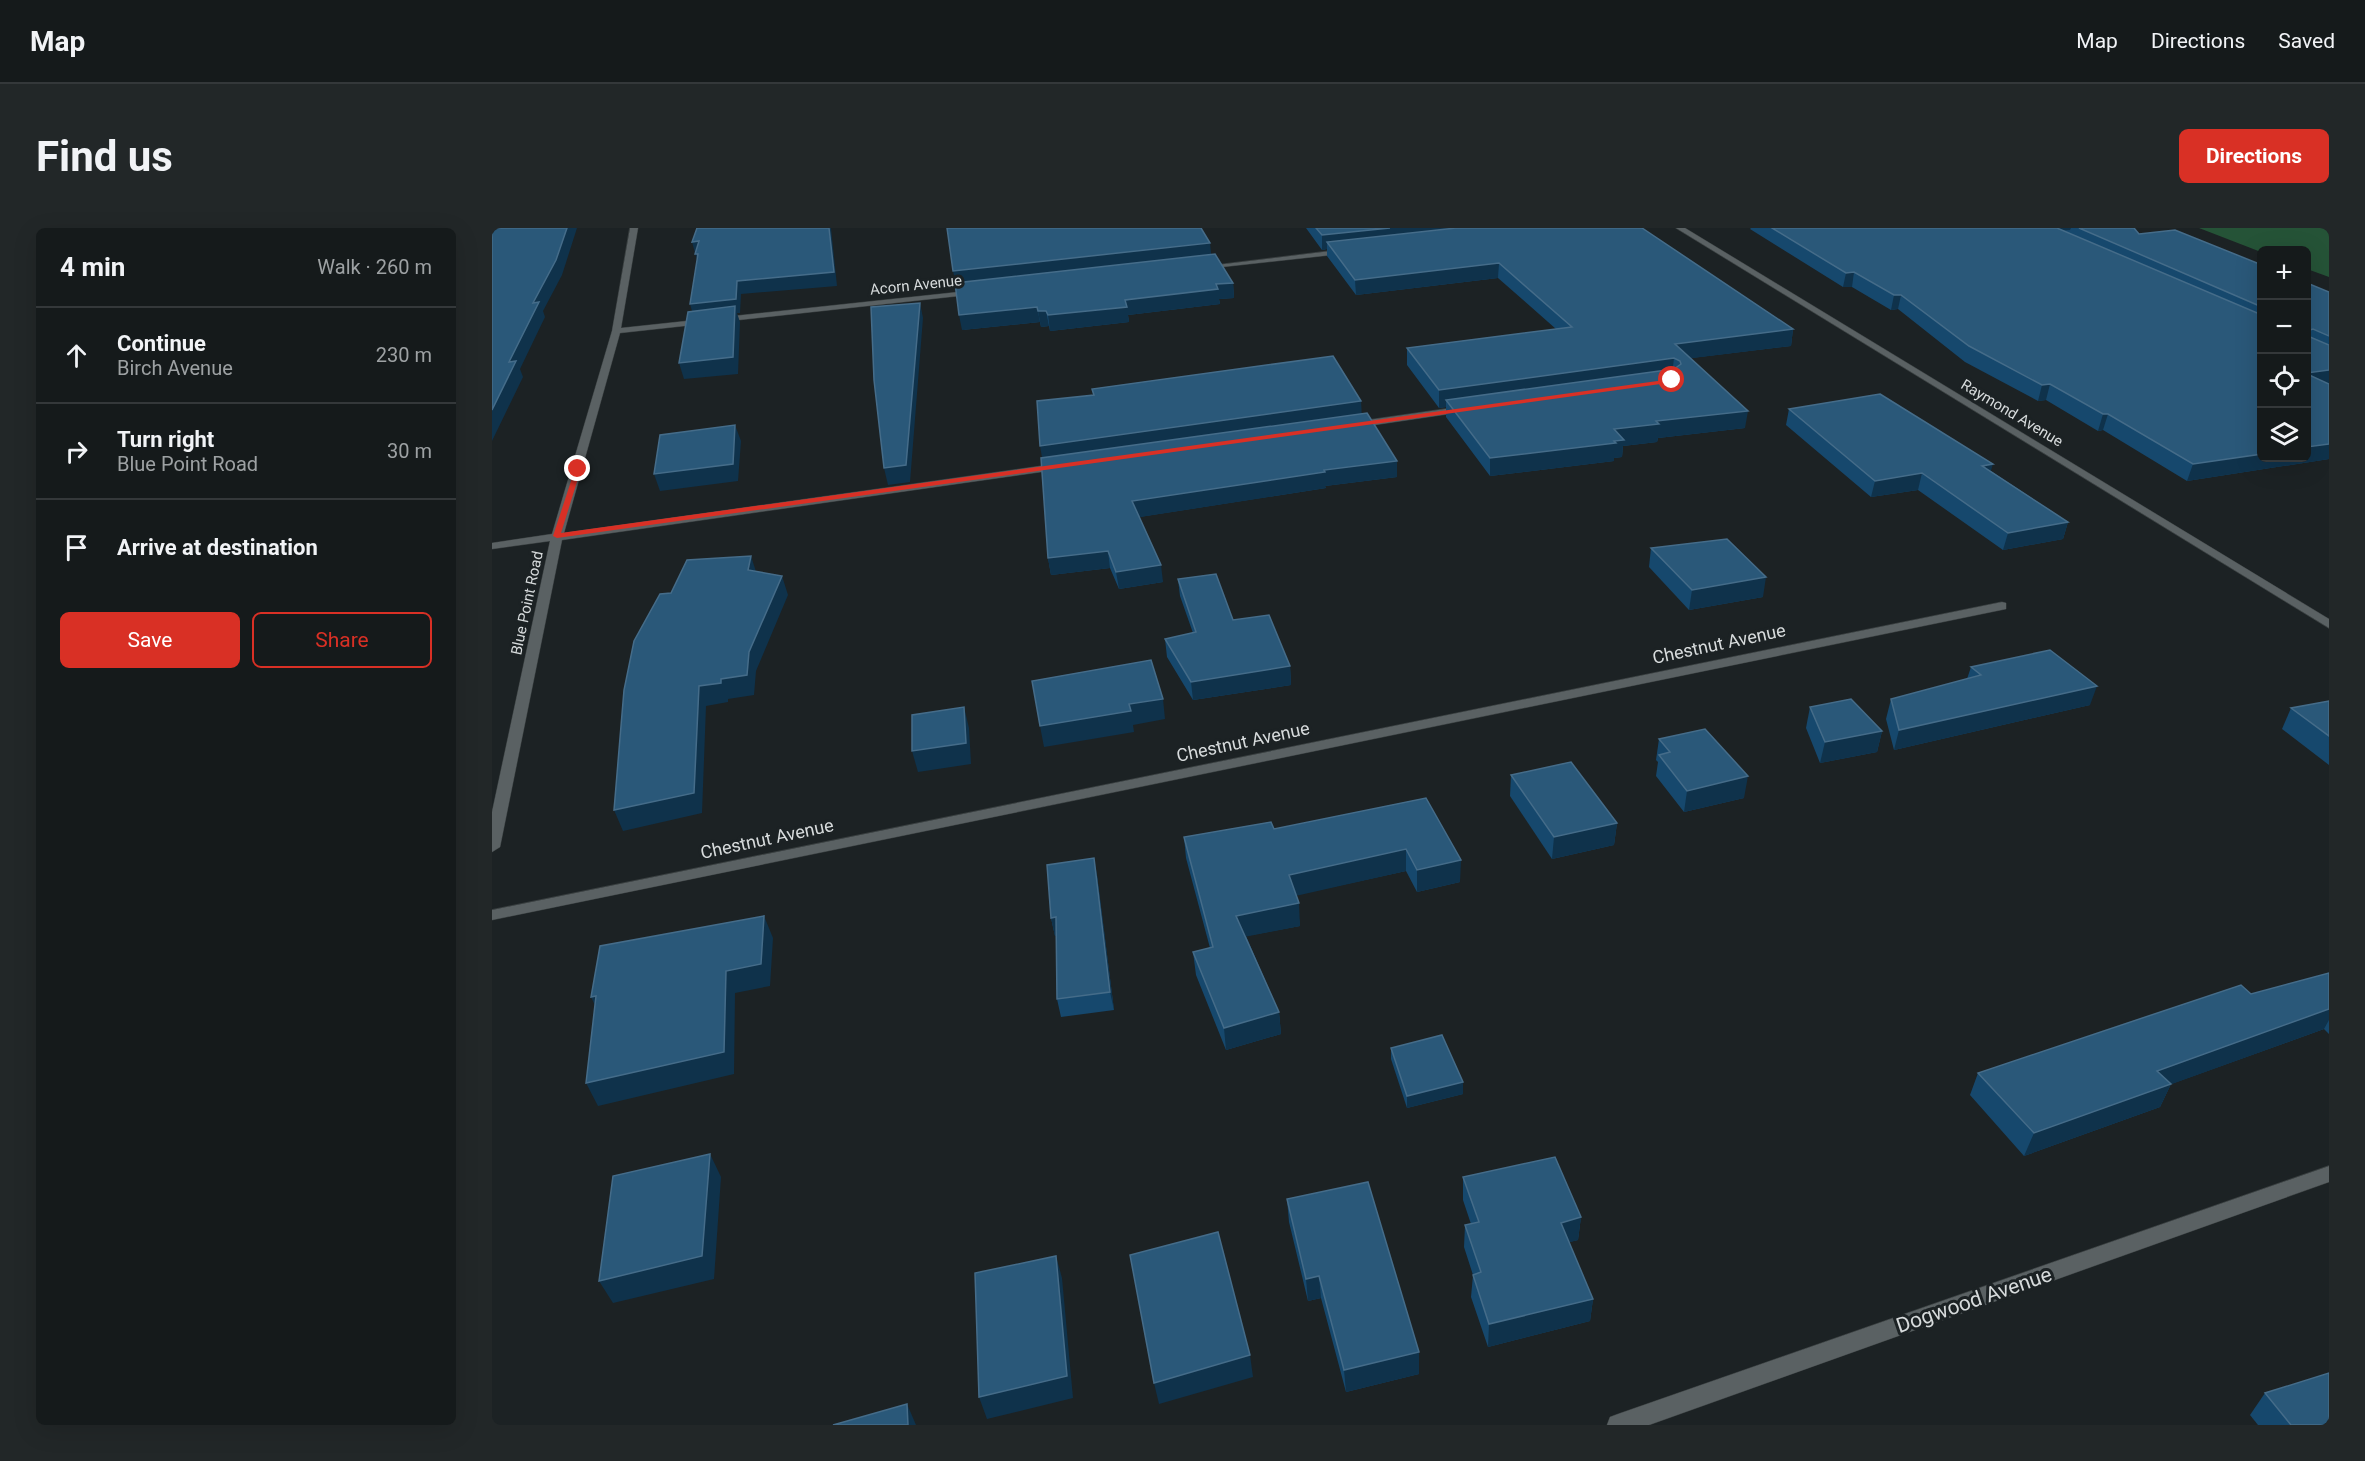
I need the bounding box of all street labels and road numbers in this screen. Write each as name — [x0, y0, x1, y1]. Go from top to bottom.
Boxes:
street label: Acorn Avenue — [869, 271, 963, 299]
street label: Raymond Avenue — [1958, 376, 2066, 451]
street label: Blue Point Road — [507, 549, 547, 657]
street label: Chestnut Avenue — [1650, 619, 1787, 668]
street label: Chestnut Avenue — [1174, 717, 1311, 766]
street label: Chestnut Avenue — [698, 814, 835, 863]
street label: Dogwood Avenue — [1893, 1262, 2055, 1338]

